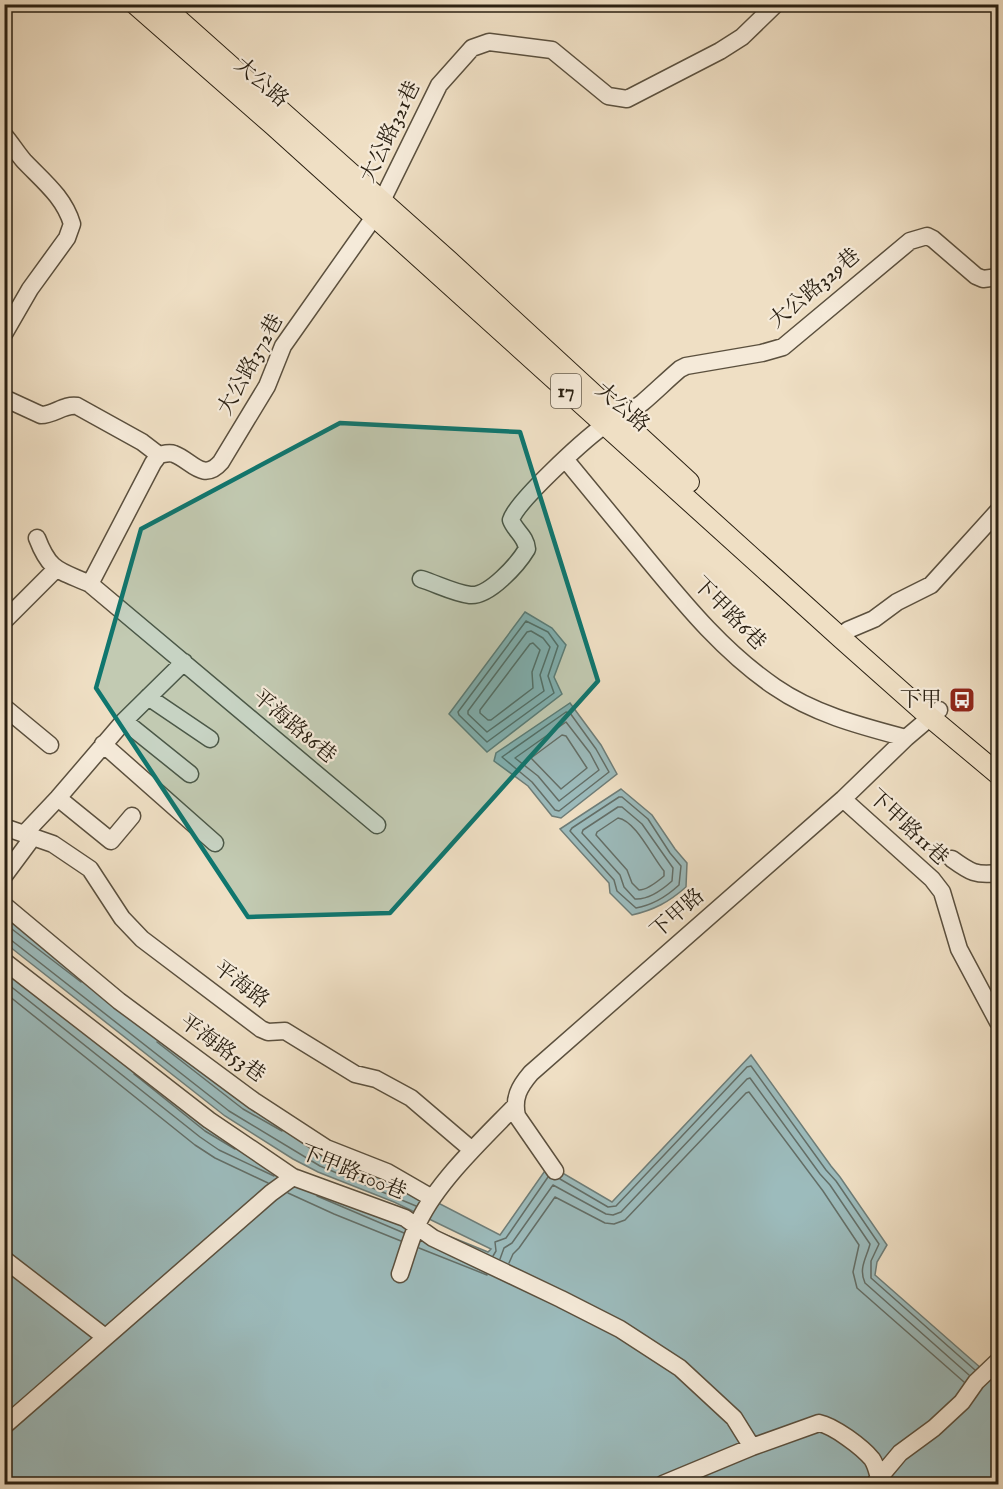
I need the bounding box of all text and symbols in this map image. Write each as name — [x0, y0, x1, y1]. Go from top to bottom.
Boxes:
street label: 大公路 — [228, 52, 294, 114]
street label: 大公路321巷 — [355, 77, 427, 187]
street label: 大公路329巷 — [764, 243, 866, 335]
street label: 大公路372巷 — [212, 310, 290, 420]
road number: 17 — [551, 374, 581, 408]
street label: 大公路 — [589, 377, 655, 439]
street label: 下甲路6巷 — [687, 572, 771, 656]
street label: 平海路86巷 — [247, 684, 341, 770]
bus stop icon: 下甲 — [947, 685, 977, 715]
place label: 下甲 — [900, 687, 942, 714]
street label: 下甲路11巷 — [862, 784, 954, 872]
street label: 下甲路 — [645, 883, 711, 945]
street label: 平海路 — [208, 955, 274, 1015]
street label: 平海路53巷 — [174, 1009, 270, 1089]
street label: 下甲路100巷 — [296, 1139, 410, 1207]

